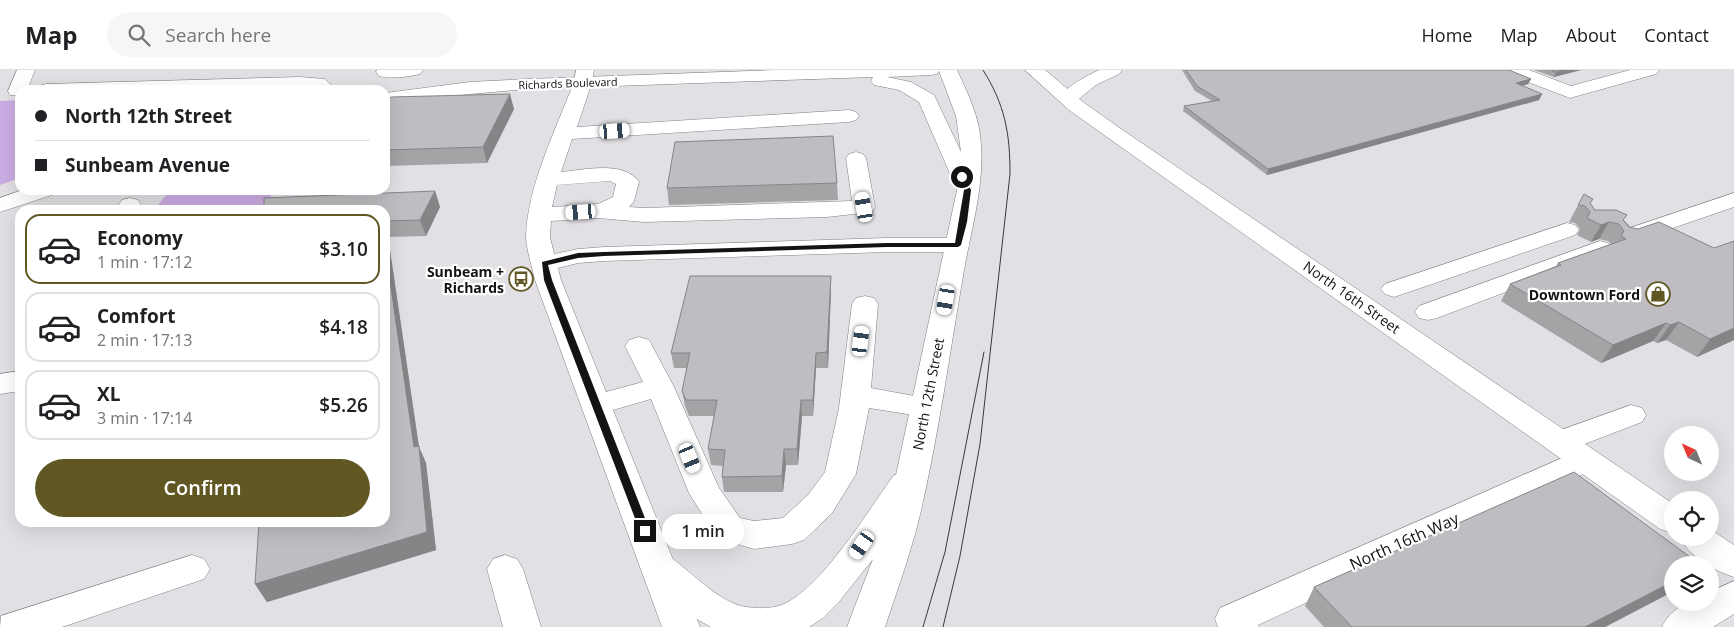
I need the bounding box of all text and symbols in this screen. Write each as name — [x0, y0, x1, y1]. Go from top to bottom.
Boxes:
search box — [107, 12, 457, 57]
text: Map — [25, 18, 77, 51]
icon: search — [125, 21, 153, 49]
text: Search here — [165, 22, 271, 48]
text: Home — [1422, 23, 1472, 47]
text: Map — [1500, 23, 1538, 47]
text: About — [1566, 23, 1616, 47]
text: Contact — [1644, 23, 1709, 47]
street label: Richards Boulevard — [518, 74, 618, 92]
text: North 12th Street — [65, 103, 232, 129]
car — [599, 122, 630, 140]
text: Sunbeam Avenue — [65, 152, 230, 178]
route start — [951, 166, 973, 188]
car — [854, 191, 873, 223]
car — [565, 203, 596, 221]
text: Economy — [97, 225, 183, 251]
icon: car — [37, 227, 82, 272]
text: $3.10 — [319, 236, 368, 262]
text: 1 min · 17:12 — [97, 251, 192, 273]
street label: North 16th Street — [1300, 256, 1404, 338]
place label: Sunbeam + Richards — [427, 262, 504, 297]
bus stop icon: Sunbeam + Richards — [508, 266, 534, 292]
shop icon: Downtown Ford — [1645, 281, 1671, 307]
car — [936, 284, 955, 316]
place label: Downtown Ford — [1529, 285, 1640, 304]
text: Comfort — [97, 303, 176, 329]
icon: car — [37, 305, 82, 350]
text: $4.18 — [319, 314, 368, 340]
car — [851, 325, 870, 357]
text: 2 min · 17:13 — [97, 329, 192, 351]
street label: North 12th Street — [908, 336, 948, 452]
text: XL — [97, 381, 120, 407]
icon: car — [37, 383, 82, 428]
text: $5.26 — [319, 392, 368, 418]
text: 3 min · 17:14 — [97, 407, 192, 429]
north arrow — [1664, 426, 1719, 481]
map controls — [1664, 426, 1719, 611]
car — [677, 441, 702, 475]
button: Confirm — [35, 459, 370, 517]
button: locate — [1664, 491, 1719, 546]
street label: North 16th Way — [1346, 507, 1463, 575]
callout: 1 min — [662, 514, 745, 548]
route end — [634, 520, 656, 542]
text: 1 min — [681, 520, 725, 542]
car — [847, 528, 876, 562]
button: layers — [1664, 556, 1719, 611]

